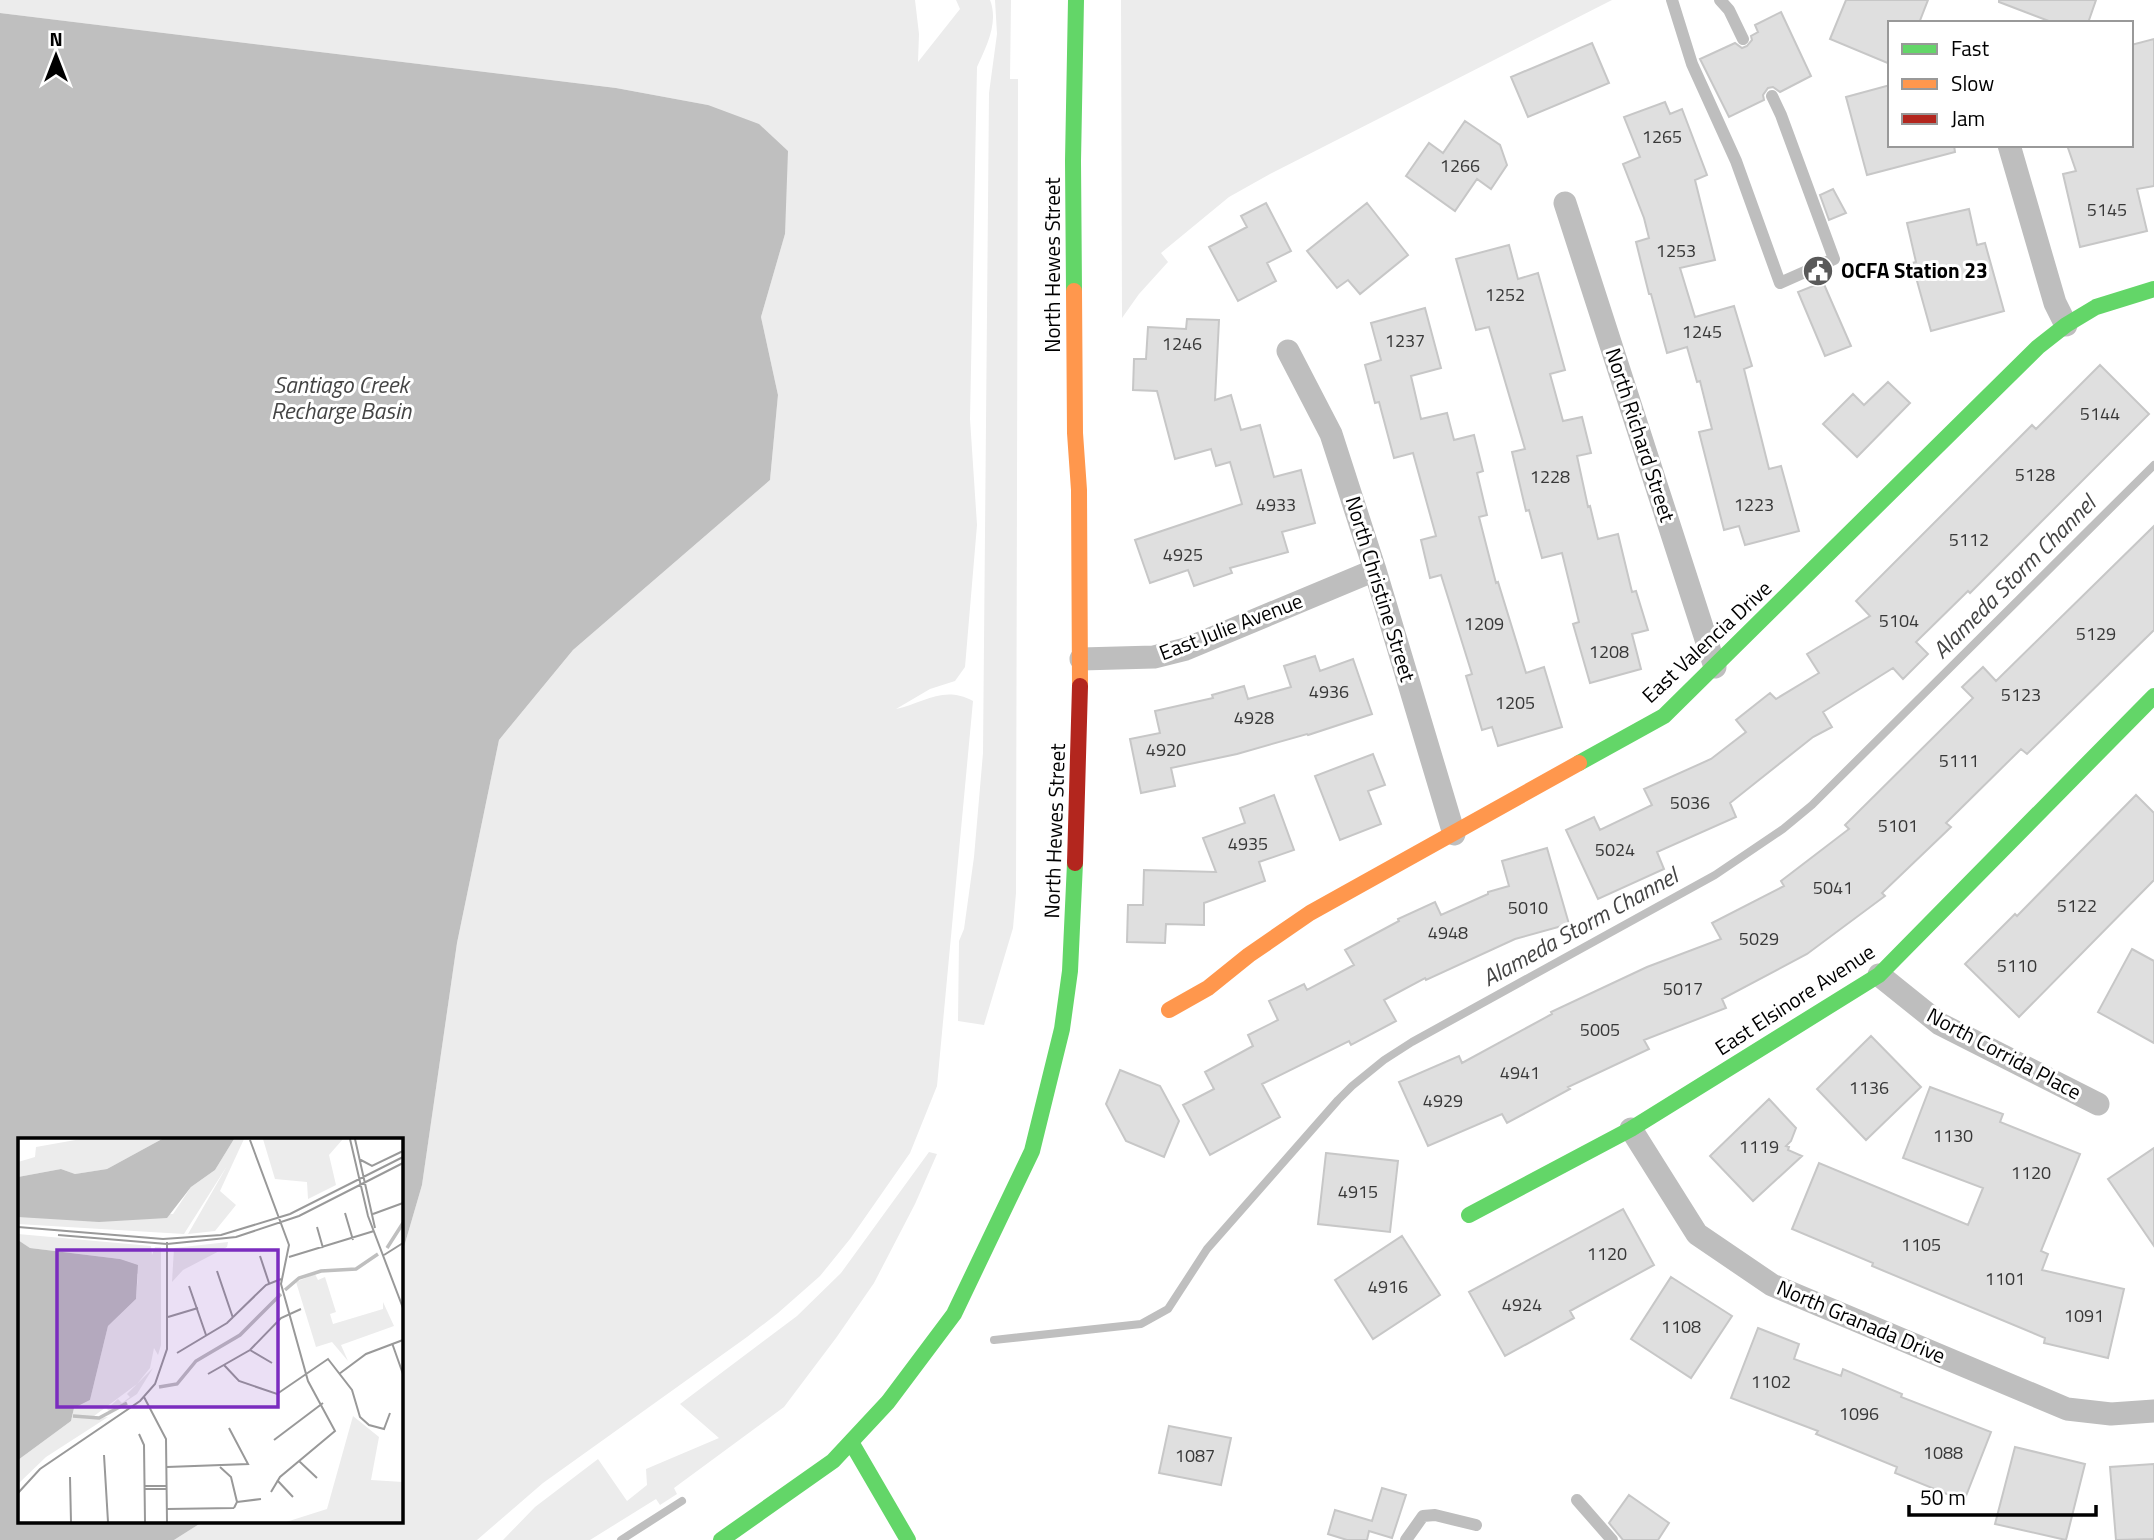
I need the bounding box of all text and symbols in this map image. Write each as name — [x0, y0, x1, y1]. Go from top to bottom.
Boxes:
north arrow — [21, 21, 91, 91]
legend — [1888, 21, 2133, 147]
text: N — [49, 24, 63, 53]
text: Fast — [1951, 32, 1990, 64]
text: Slow — [1951, 67, 1994, 99]
text: Jam — [1951, 102, 1985, 134]
house number: 1265 — [1642, 123, 1682, 150]
house number: 1266 — [1440, 152, 1480, 179]
street label: North Hewes Street — [1036, 177, 1068, 353]
house number: 5145 — [2087, 196, 2127, 223]
house number: 1253 — [1656, 237, 1696, 264]
public building icon: OCFA Station 23 — [1801, 254, 1835, 288]
place label: OCFA Station 23 — [1841, 254, 1988, 286]
house number: 1252 — [1485, 281, 1525, 308]
house number: 1245 — [1682, 318, 1722, 345]
house number: 1237 — [1385, 327, 1425, 354]
house number: 1246 — [1162, 330, 1202, 357]
street label: North Richard Street — [1598, 344, 1684, 526]
water label: Santiago Creek Recharge Basin — [271, 367, 412, 428]
house number: 5144 — [2080, 400, 2120, 427]
house number: 5128 — [2015, 461, 2055, 488]
house number: 1228 — [1530, 463, 1570, 490]
water label: Alameda Storm Channel — [1924, 485, 2106, 666]
house number: 4933 — [1256, 491, 1296, 518]
house number: 1223 — [1734, 491, 1774, 518]
street label: North Christine Street — [1337, 492, 1425, 686]
house number: 5112 — [1949, 526, 1989, 553]
house number: 4925 — [1163, 541, 1203, 568]
street label: East Valencia Drive — [1634, 572, 1779, 710]
street label: East Julie Avenue — [1154, 584, 1307, 668]
house number: 5104 — [1879, 607, 1919, 634]
house number: 1209 — [1464, 610, 1504, 637]
house number: 5129 — [2076, 620, 2116, 647]
house number: 1208 — [1589, 638, 1629, 665]
house number: 4936 — [1309, 678, 1349, 705]
house number: 5123 — [2001, 681, 2041, 708]
house number: 1205 — [1495, 689, 1535, 716]
house number: 4928 — [1234, 704, 1274, 731]
house number: 4920 — [1146, 736, 1186, 763]
street label: North Hewes Street — [1035, 742, 1073, 919]
house number: 5111 — [1939, 747, 1979, 774]
house number: 5036 — [1670, 789, 1710, 816]
house number: 5101 — [1878, 812, 1918, 839]
house number: 4935 — [1228, 830, 1268, 857]
house number: 5024 — [1595, 836, 1635, 863]
water label: Alameda Storm Channel — [1476, 857, 1687, 995]
house number: 5041 — [1813, 874, 1853, 901]
house number: 5122 — [2057, 892, 2097, 919]
house number: 5010 — [1508, 894, 1548, 921]
house number: 4948 — [1428, 919, 1468, 946]
house number: 5029 — [1739, 925, 1779, 952]
street label: East Elsinore Avenue — [1708, 935, 1881, 1063]
house number: 5110 — [1997, 952, 2037, 979]
house number: 5017 — [1663, 975, 1703, 1002]
street label: North Corrida Place — [1922, 999, 2087, 1107]
house number: 5005 — [1580, 1016, 1620, 1043]
house number: 4941 — [1500, 1059, 1540, 1086]
house number: 1136 — [1849, 1074, 1889, 1101]
house number: 4929 — [1423, 1087, 1463, 1114]
house number: 1130 — [1933, 1122, 1973, 1149]
house number: 1119 — [1739, 1133, 1779, 1160]
inset map — [18, 1138, 402, 1522]
house number: 1120 — [2011, 1159, 2051, 1186]
house number: 4915 — [1338, 1178, 1378, 1205]
house number: 1105 — [1901, 1231, 1941, 1258]
house number: 1120 — [1587, 1240, 1627, 1267]
house number: 1101 — [1985, 1265, 2025, 1292]
street label: North Granada Drive — [1772, 1271, 1951, 1371]
house number: 4916 — [1368, 1273, 1408, 1300]
house number: 4924 — [1502, 1291, 1542, 1318]
house number: 1091 — [2064, 1302, 2104, 1329]
house number: 1108 — [1661, 1313, 1701, 1340]
house number: 1102 — [1751, 1368, 1791, 1395]
house number: 1096 — [1839, 1400, 1879, 1427]
house number: 1088 — [1923, 1439, 1963, 1466]
house number: 1087 — [1175, 1442, 1215, 1469]
scale bar — [1909, 1474, 2096, 1518]
text: 50 m — [1920, 1481, 1966, 1513]

